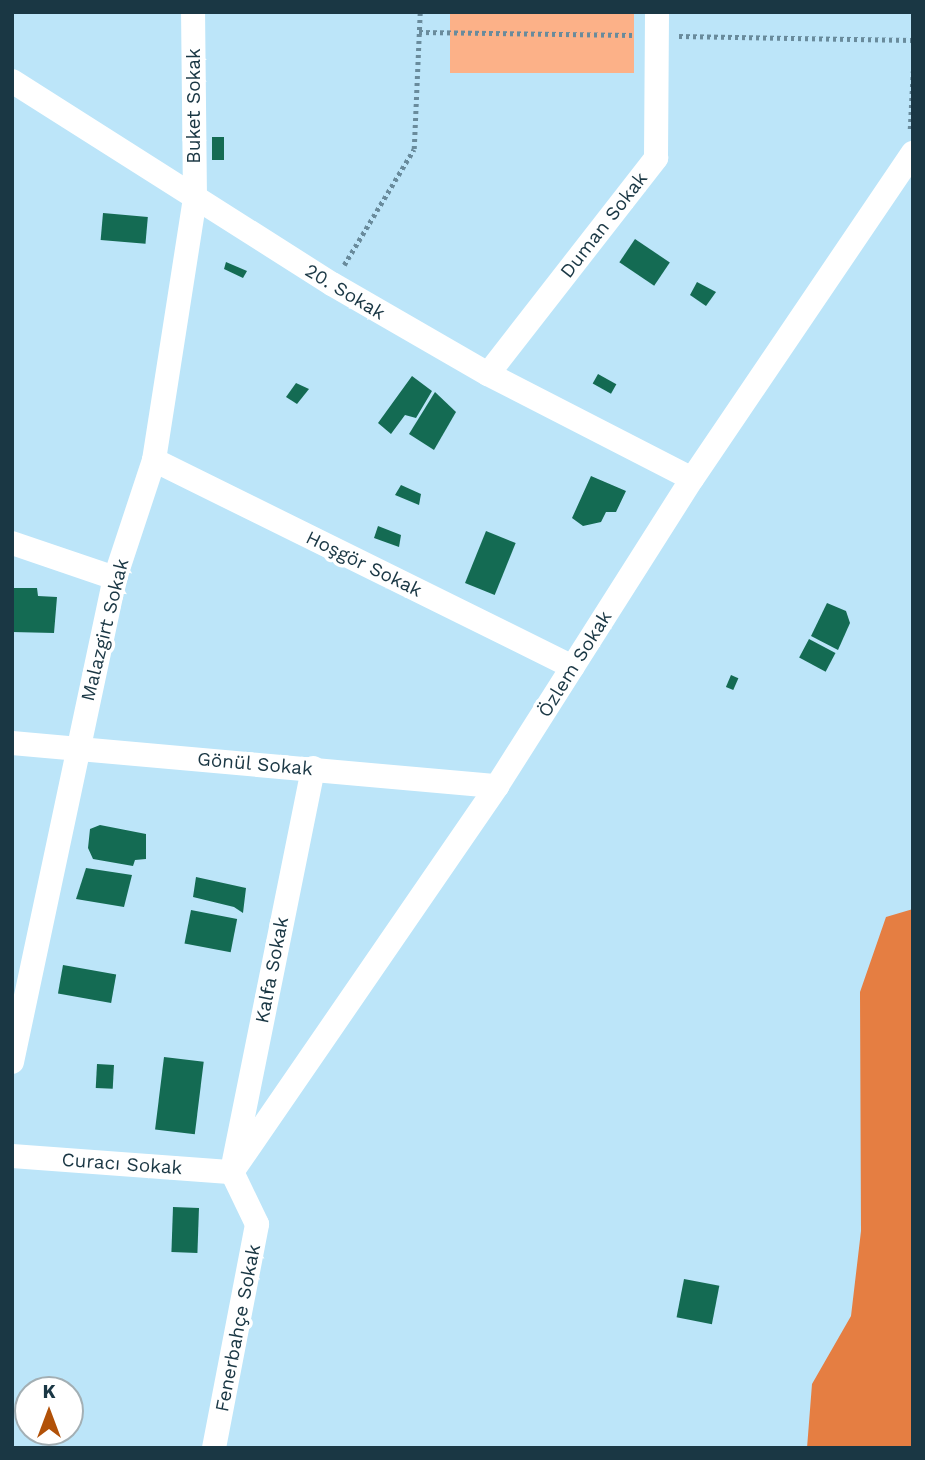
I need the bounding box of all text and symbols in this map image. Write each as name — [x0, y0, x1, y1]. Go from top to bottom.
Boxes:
street label: Buket Sokak — [183, 48, 205, 164]
street label: Duman Sokak — [556, 167, 652, 283]
street label: 20. Sokak — [301, 259, 389, 325]
street label: Hoşgör Sokak — [302, 526, 426, 602]
street label: Malazgirt Sokak — [76, 556, 134, 704]
street label: Özlem Sokak — [533, 607, 617, 721]
street label: Gönül Sokak — [196, 748, 314, 780]
street label: Kalfa Sokak — [250, 915, 294, 1025]
street label: Curacı Sokak — [61, 1148, 183, 1180]
street label: Fenerbahçe Sokak — [211, 1242, 265, 1414]
north arrow — [14, 1376, 84, 1446]
text: K — [42, 1380, 56, 1403]

